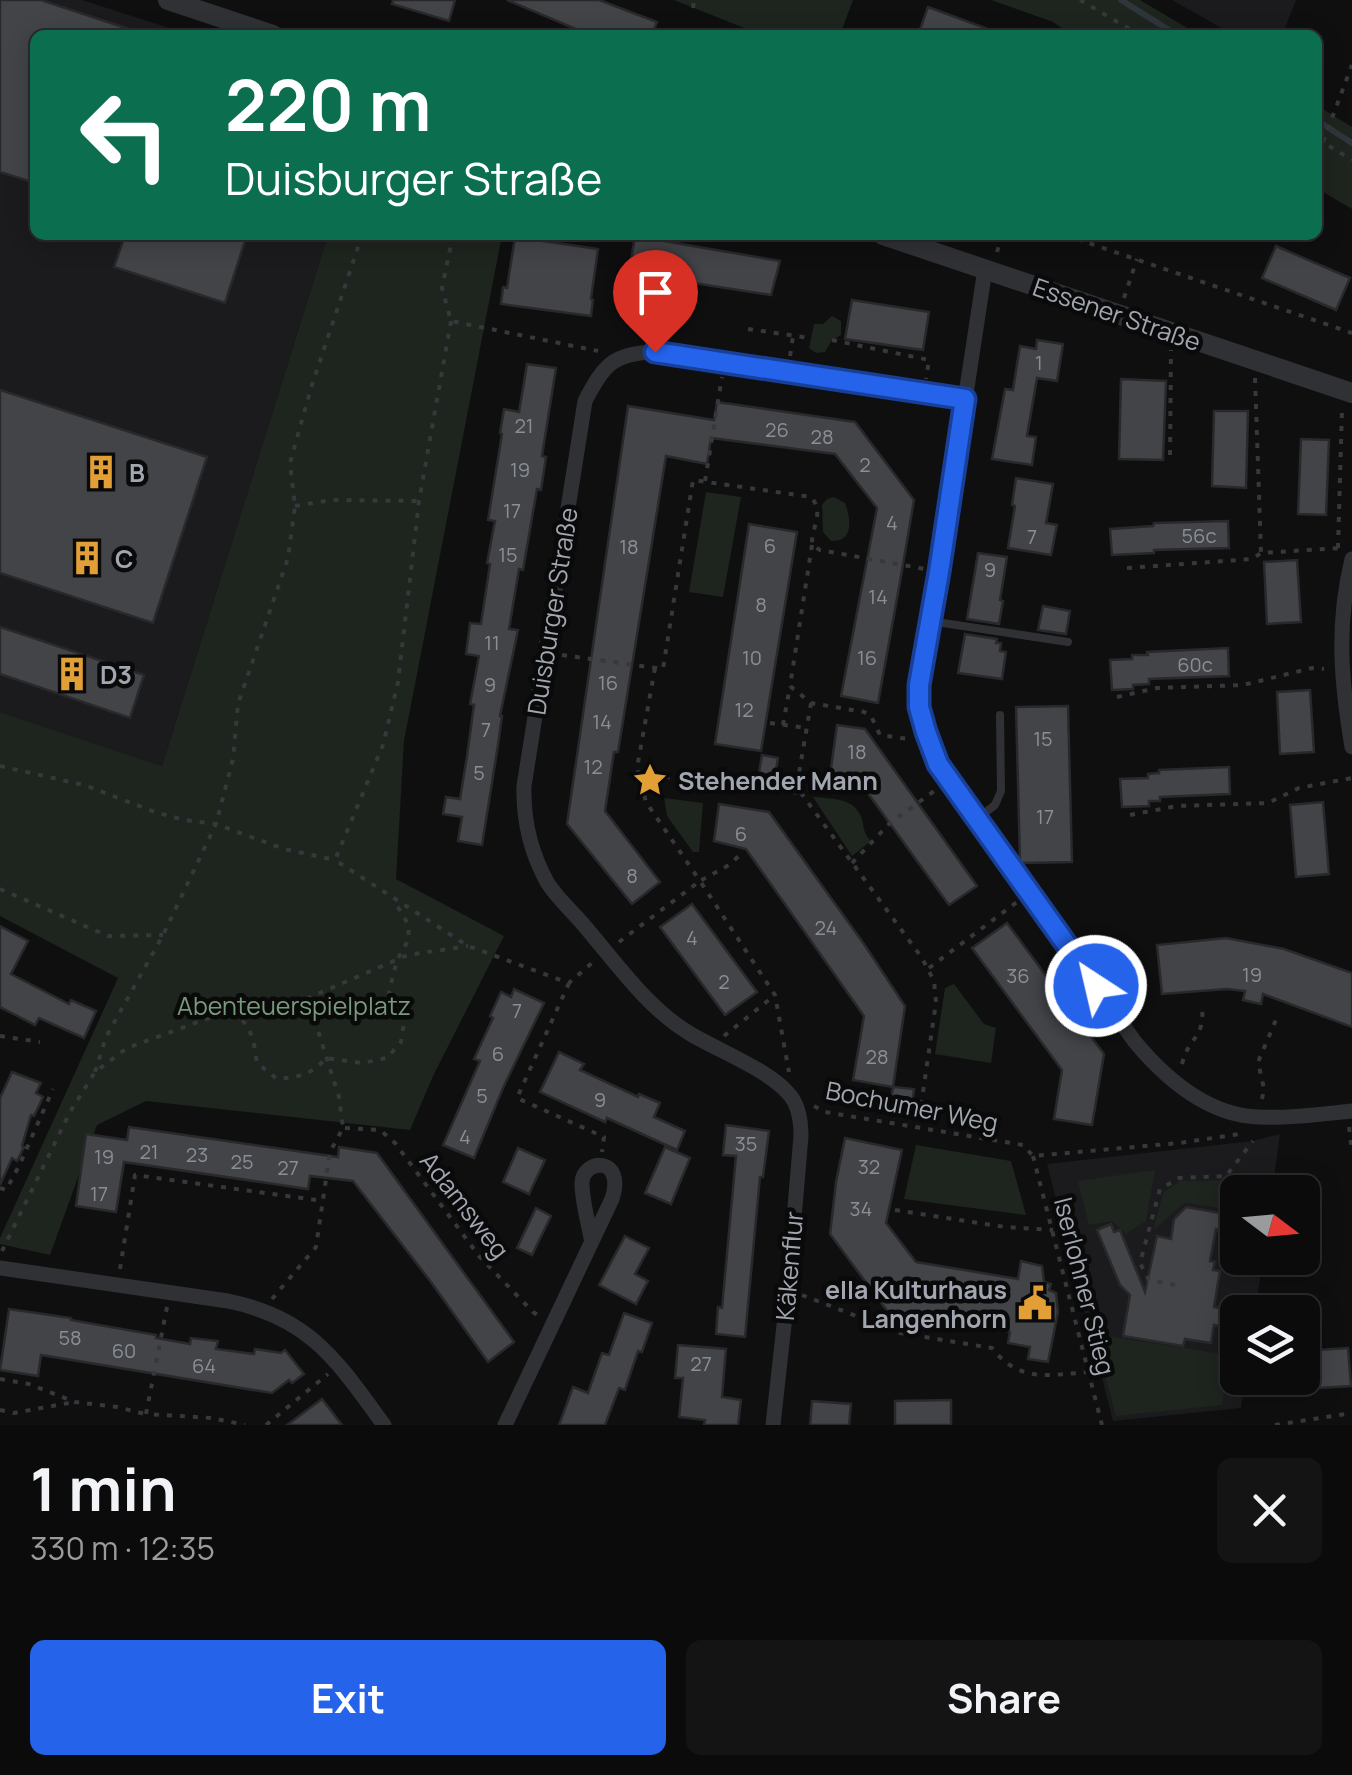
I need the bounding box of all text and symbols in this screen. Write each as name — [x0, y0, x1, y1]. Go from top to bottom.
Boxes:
text: 220 m — [225, 56, 431, 152]
icon: left — [60, 70, 190, 200]
text: Duisburger Straße — [225, 147, 602, 209]
pin — [613, 250, 698, 353]
icon: arrive — [628, 265, 683, 320]
street label: Essener Straße — [1028, 269, 1206, 359]
house number: 1 — [1035, 349, 1043, 376]
house number: 21 — [514, 412, 534, 439]
house number: 26 — [765, 416, 789, 443]
house number: 28 — [810, 423, 834, 450]
house number: 2 — [859, 451, 871, 478]
building icon: B — [82, 453, 120, 491]
place label: B — [129, 455, 145, 490]
house number: 19 — [510, 456, 530, 483]
house number: 17 — [503, 497, 521, 524]
street label: Duisburger Straße — [518, 505, 586, 717]
house number: 4 — [886, 509, 898, 536]
house number: 56c — [1181, 522, 1217, 549]
house number: 7 — [1027, 523, 1037, 550]
house number: 6 — [764, 532, 776, 559]
house number: 18 — [619, 533, 639, 560]
building icon: C — [68, 539, 106, 577]
place label: C — [115, 541, 133, 576]
house number: 15 — [498, 541, 518, 568]
house number: 9 — [984, 556, 996, 583]
house number: 14 — [868, 583, 888, 610]
house number: 8 — [755, 591, 767, 618]
house number: 11 — [484, 629, 500, 656]
house number: 10 — [742, 644, 762, 671]
house number: 16 — [857, 644, 877, 671]
house number: 60c — [1177, 651, 1213, 678]
building icon: D3 — [53, 655, 91, 693]
place label: D3 — [100, 657, 132, 692]
house number: 16 — [598, 669, 618, 696]
house number: 9 — [484, 671, 496, 698]
house number: 12 — [734, 696, 754, 723]
house number: 14 — [592, 708, 612, 735]
house number: 7 — [481, 716, 491, 743]
house number: 15 — [1033, 725, 1053, 752]
house number: 18 — [847, 738, 867, 765]
house number: 12 — [583, 753, 603, 780]
house number: 5 — [473, 759, 485, 786]
place icon: Stehender Mann — [631, 761, 669, 799]
place label: Stehender Mann — [678, 763, 878, 798]
house number: 17 — [1036, 803, 1054, 830]
house number: 6 — [735, 820, 747, 847]
house number: 8 — [626, 862, 638, 889]
house number: 24 — [815, 914, 837, 941]
house number: 4 — [686, 924, 698, 951]
position arrow — [1044, 934, 1148, 1038]
house number: 19 — [1242, 961, 1262, 988]
house number: 36 — [1006, 962, 1030, 989]
house number: 2 — [718, 968, 730, 995]
park label: Abenteuerspielplatz — [177, 988, 411, 1023]
house number: 7 — [512, 997, 522, 1024]
house number: 6 — [492, 1040, 504, 1067]
house number: 28 — [865, 1043, 889, 1070]
street label: Bochumer Weg — [823, 1072, 1001, 1140]
house number: 5 — [476, 1082, 488, 1109]
house number: 9 — [594, 1086, 606, 1113]
house number: 4 — [459, 1123, 471, 1150]
house number: 35 — [735, 1130, 757, 1157]
house number: 21 — [139, 1138, 159, 1165]
house number: 23 — [186, 1141, 208, 1168]
house number: 19 — [94, 1143, 114, 1170]
street label: Adamsweg — [412, 1144, 518, 1266]
house number: 25 — [231, 1148, 253, 1175]
house number: 32 — [858, 1153, 880, 1180]
house number: 27 — [277, 1154, 299, 1181]
north arrow — [1220, 1175, 1320, 1275]
map controls — [1220, 1175, 1320, 1395]
house number: 17 — [90, 1180, 108, 1207]
street label: Iserlohner Stieg — [1046, 1193, 1124, 1379]
house number: 34 — [850, 1195, 872, 1222]
street label: Käkenflur — [767, 1210, 811, 1322]
place label: ella Kulturhaus Langenhorn — [825, 1272, 1007, 1336]
public building icon: ella Kulturhaus Langenhorn — [1016, 1284, 1054, 1322]
button: layers — [1220, 1295, 1320, 1395]
house number: 58 — [58, 1324, 82, 1351]
house number: 60 — [112, 1337, 136, 1364]
house number: 27 — [690, 1350, 712, 1377]
house number: 64 — [192, 1352, 216, 1379]
text: 1 min — [30, 1447, 177, 1529]
button: close — [1217, 1458, 1322, 1563]
text: 330 m · 12:35 — [30, 1526, 215, 1570]
button: Exit — [30, 1640, 666, 1755]
button: Share — [686, 1640, 1322, 1755]

